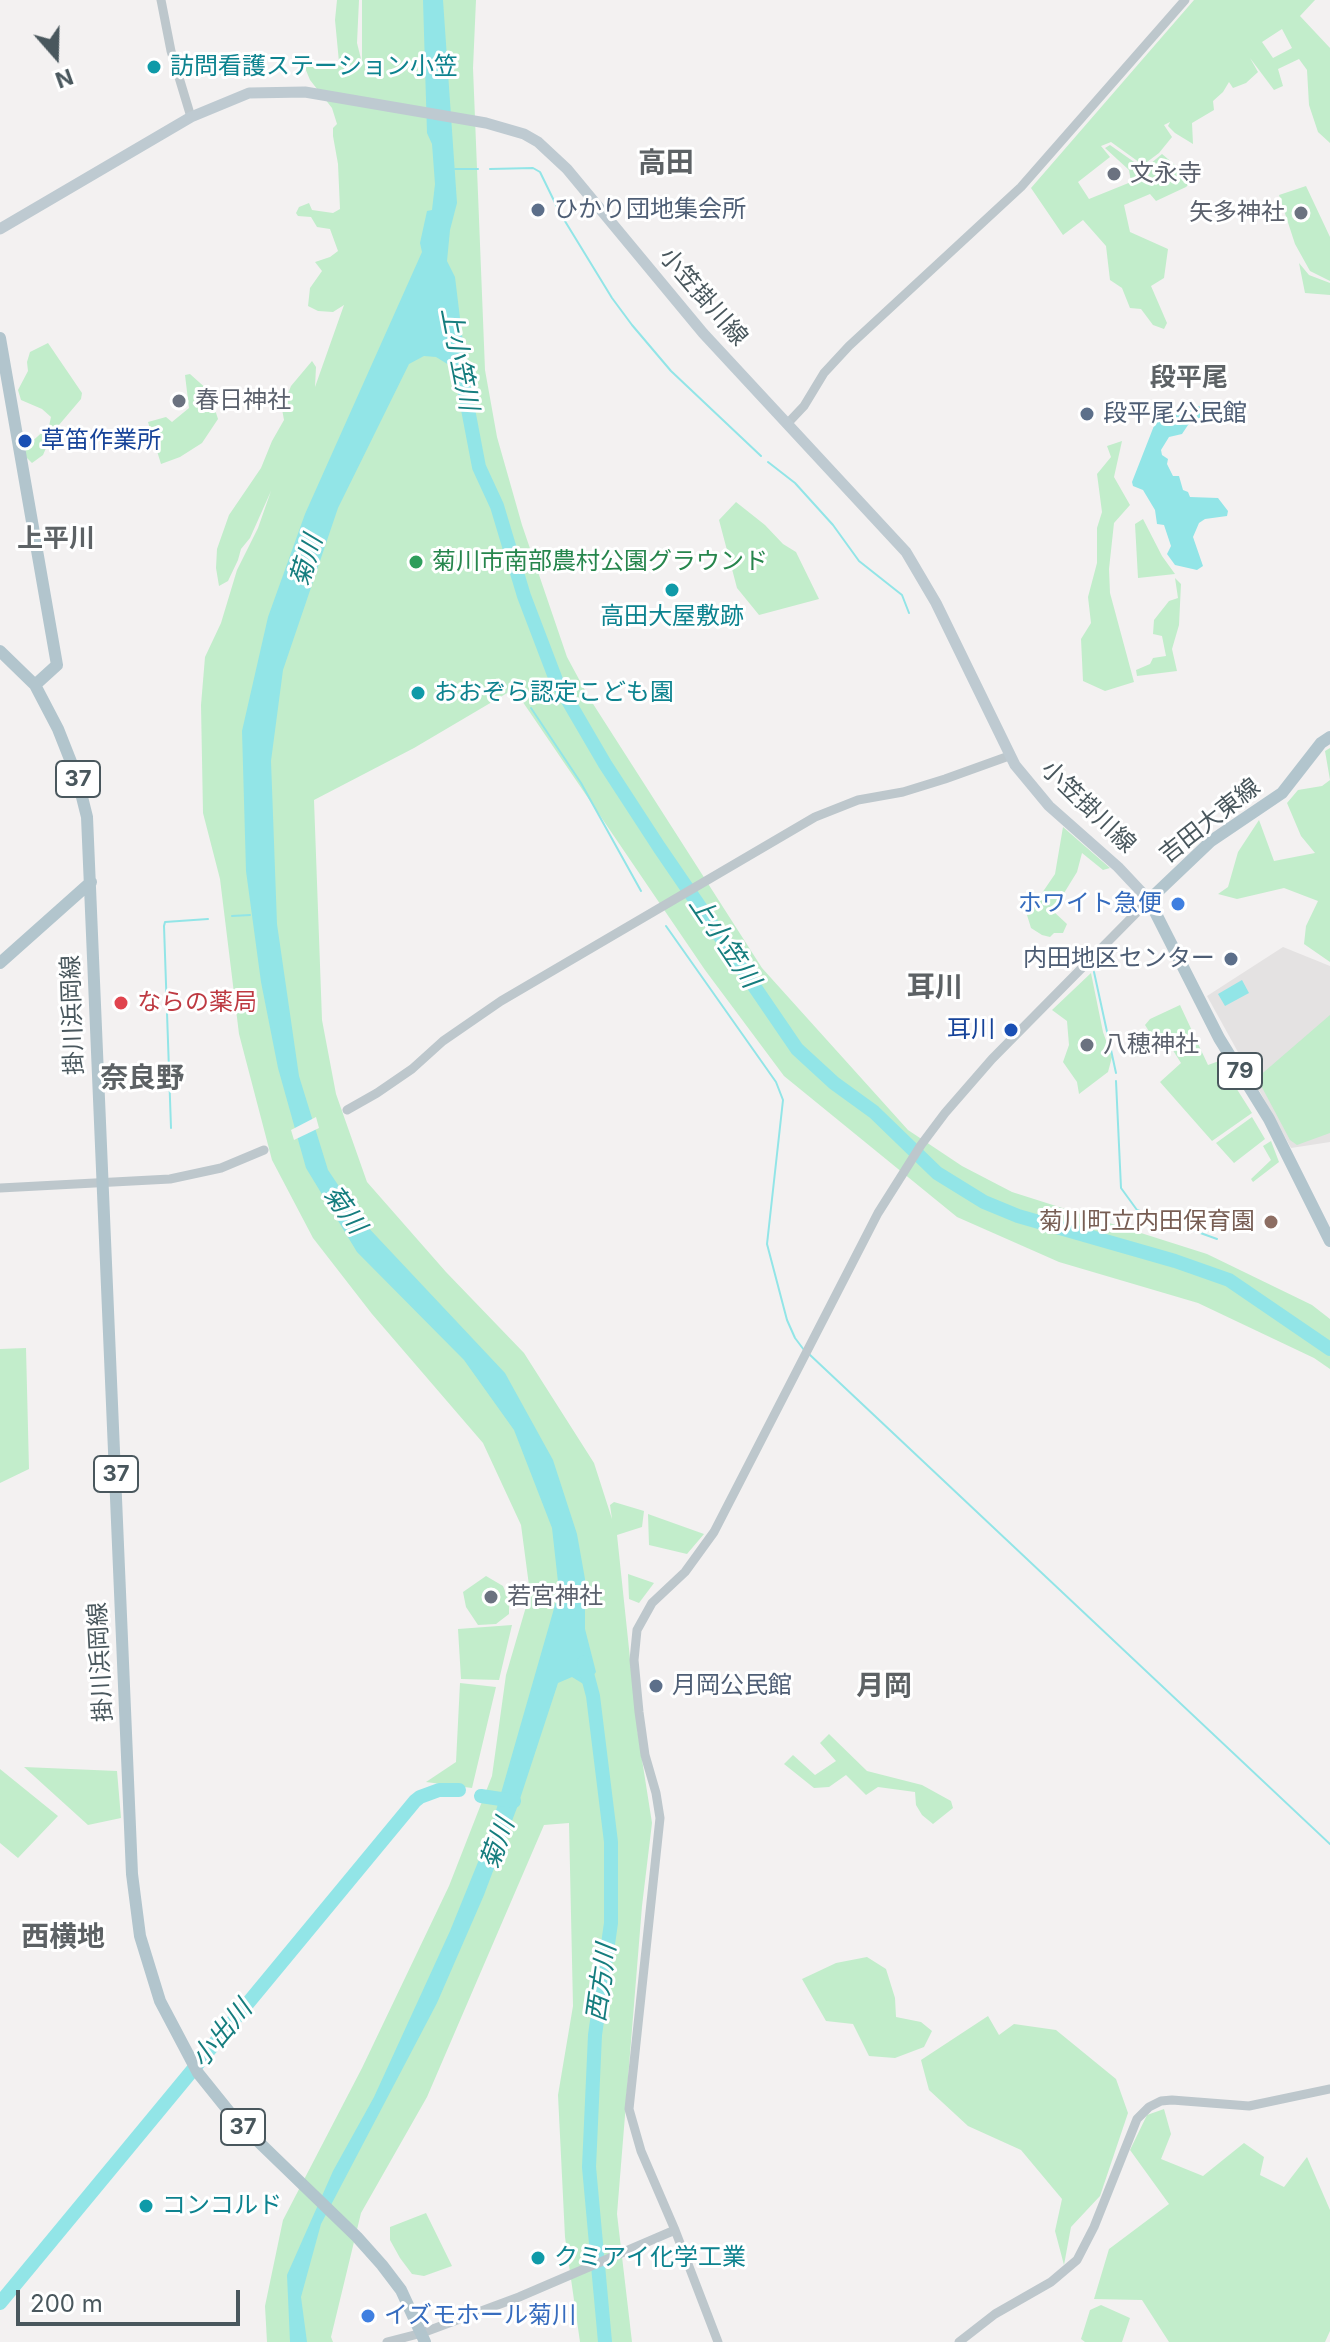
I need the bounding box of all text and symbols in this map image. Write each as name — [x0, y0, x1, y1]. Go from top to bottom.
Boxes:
north arrow — [16, 16, 96, 96]
place label: 訪問看護ステーション小笠 — [170, 53, 458, 81]
marker: 訪問看護ステーション小笠 — [145, 58, 163, 76]
text: N — [52, 63, 77, 94]
district label: 高田 — [638, 147, 694, 181]
place label: 文永寺 — [1130, 160, 1202, 188]
marker: 文永寺 — [1105, 165, 1123, 183]
place label: ひかり団地集会所 — [554, 196, 746, 224]
place label: 矢多神社 — [1189, 199, 1285, 227]
marker: ひかり団地集会所 — [529, 201, 547, 219]
marker: 矢多神社 — [1292, 204, 1310, 222]
street label: 小笠掛川線 — [653, 242, 753, 352]
water label: 上小笠川 — [434, 305, 484, 413]
district label: 段平尾 — [1150, 362, 1228, 394]
place label: 春日神社 — [195, 387, 291, 415]
marker: 春日神社 — [170, 392, 188, 410]
place label: 段平尾公民館 — [1103, 400, 1247, 428]
marker: 段平尾公民館 — [1078, 405, 1096, 423]
place label: 草笛作業所 — [41, 427, 161, 455]
marker: 草笛作業所 — [16, 432, 34, 450]
district label: 上平川 — [17, 523, 95, 555]
water label: 菊川 — [284, 532, 330, 590]
place label: 菊川市南部農村公園グラウンド — [432, 548, 768, 576]
marker: 菊川市南部農村公園グラウンド — [407, 553, 425, 571]
marker: 高田大屋敷跡 — [663, 581, 681, 599]
place label: 高田大屋敷跡 — [600, 603, 744, 631]
place label: おおぞら認定こども園 — [434, 679, 674, 707]
marker: おおぞら認定こども園 — [409, 684, 427, 702]
street label: 小笠掛川線 — [1035, 755, 1141, 859]
road number: 37 — [56, 761, 100, 797]
street label: 吉田大東線 — [1154, 773, 1266, 869]
water label: 上小笠川 — [682, 890, 766, 994]
place label: ホワイト急便 — [1018, 890, 1162, 918]
marker: ホワイト急便 — [1169, 895, 1187, 913]
place label: 内田地区センター — [1023, 945, 1215, 973]
marker: 内田地区センター — [1222, 950, 1240, 968]
street label: 掛川浜岡線 — [57, 955, 89, 1075]
district label: 耳川 — [907, 971, 963, 1005]
place label: ならの薬局 — [137, 989, 257, 1017]
marker: ならの薬局 — [112, 994, 130, 1012]
place label: 耳川 — [947, 1016, 995, 1044]
marker: 耳川 — [1002, 1021, 1020, 1039]
place label: 八穂神社 — [1103, 1031, 1199, 1059]
marker: 八穂神社 — [1078, 1036, 1096, 1054]
road number: 79 — [1218, 1053, 1262, 1089]
district label: 奈良野 — [100, 1062, 184, 1096]
water label: 菊川 — [316, 1180, 372, 1240]
place label: 菊川町立内田保育園 — [1039, 1208, 1255, 1236]
marker: 菊川町立内田保育園 — [1262, 1213, 1280, 1231]
road number: 37 — [94, 1456, 138, 1492]
place label: 若宮神社 — [507, 1583, 603, 1611]
marker: 若宮神社 — [482, 1588, 500, 1606]
street label: 掛川浜岡線 — [83, 1601, 119, 1723]
district label: 月岡 — [856, 1670, 912, 1704]
place label: 月岡公民館 — [672, 1672, 792, 1700]
marker: 月岡公民館 — [647, 1677, 665, 1695]
water label: 菊川 — [474, 1814, 522, 1874]
district label: 西横地 — [21, 1921, 105, 1955]
water label: 西方川 — [581, 1942, 623, 2024]
water label: 小出川 — [185, 1994, 259, 2074]
road number: 37 — [221, 2109, 265, 2145]
place label: コンコルド — [162, 2192, 282, 2220]
marker: コンコルド — [137, 2197, 155, 2215]
place label: クミアイ化学工業 — [554, 2244, 746, 2272]
marker: クミアイ化学工業 — [529, 2249, 547, 2267]
scale bar — [20, 2274, 244, 2324]
text: 200 m — [30, 2289, 103, 2318]
place label: イズモホール菊川 — [384, 2302, 576, 2330]
marker: イズモホール菊川 — [359, 2307, 377, 2325]

